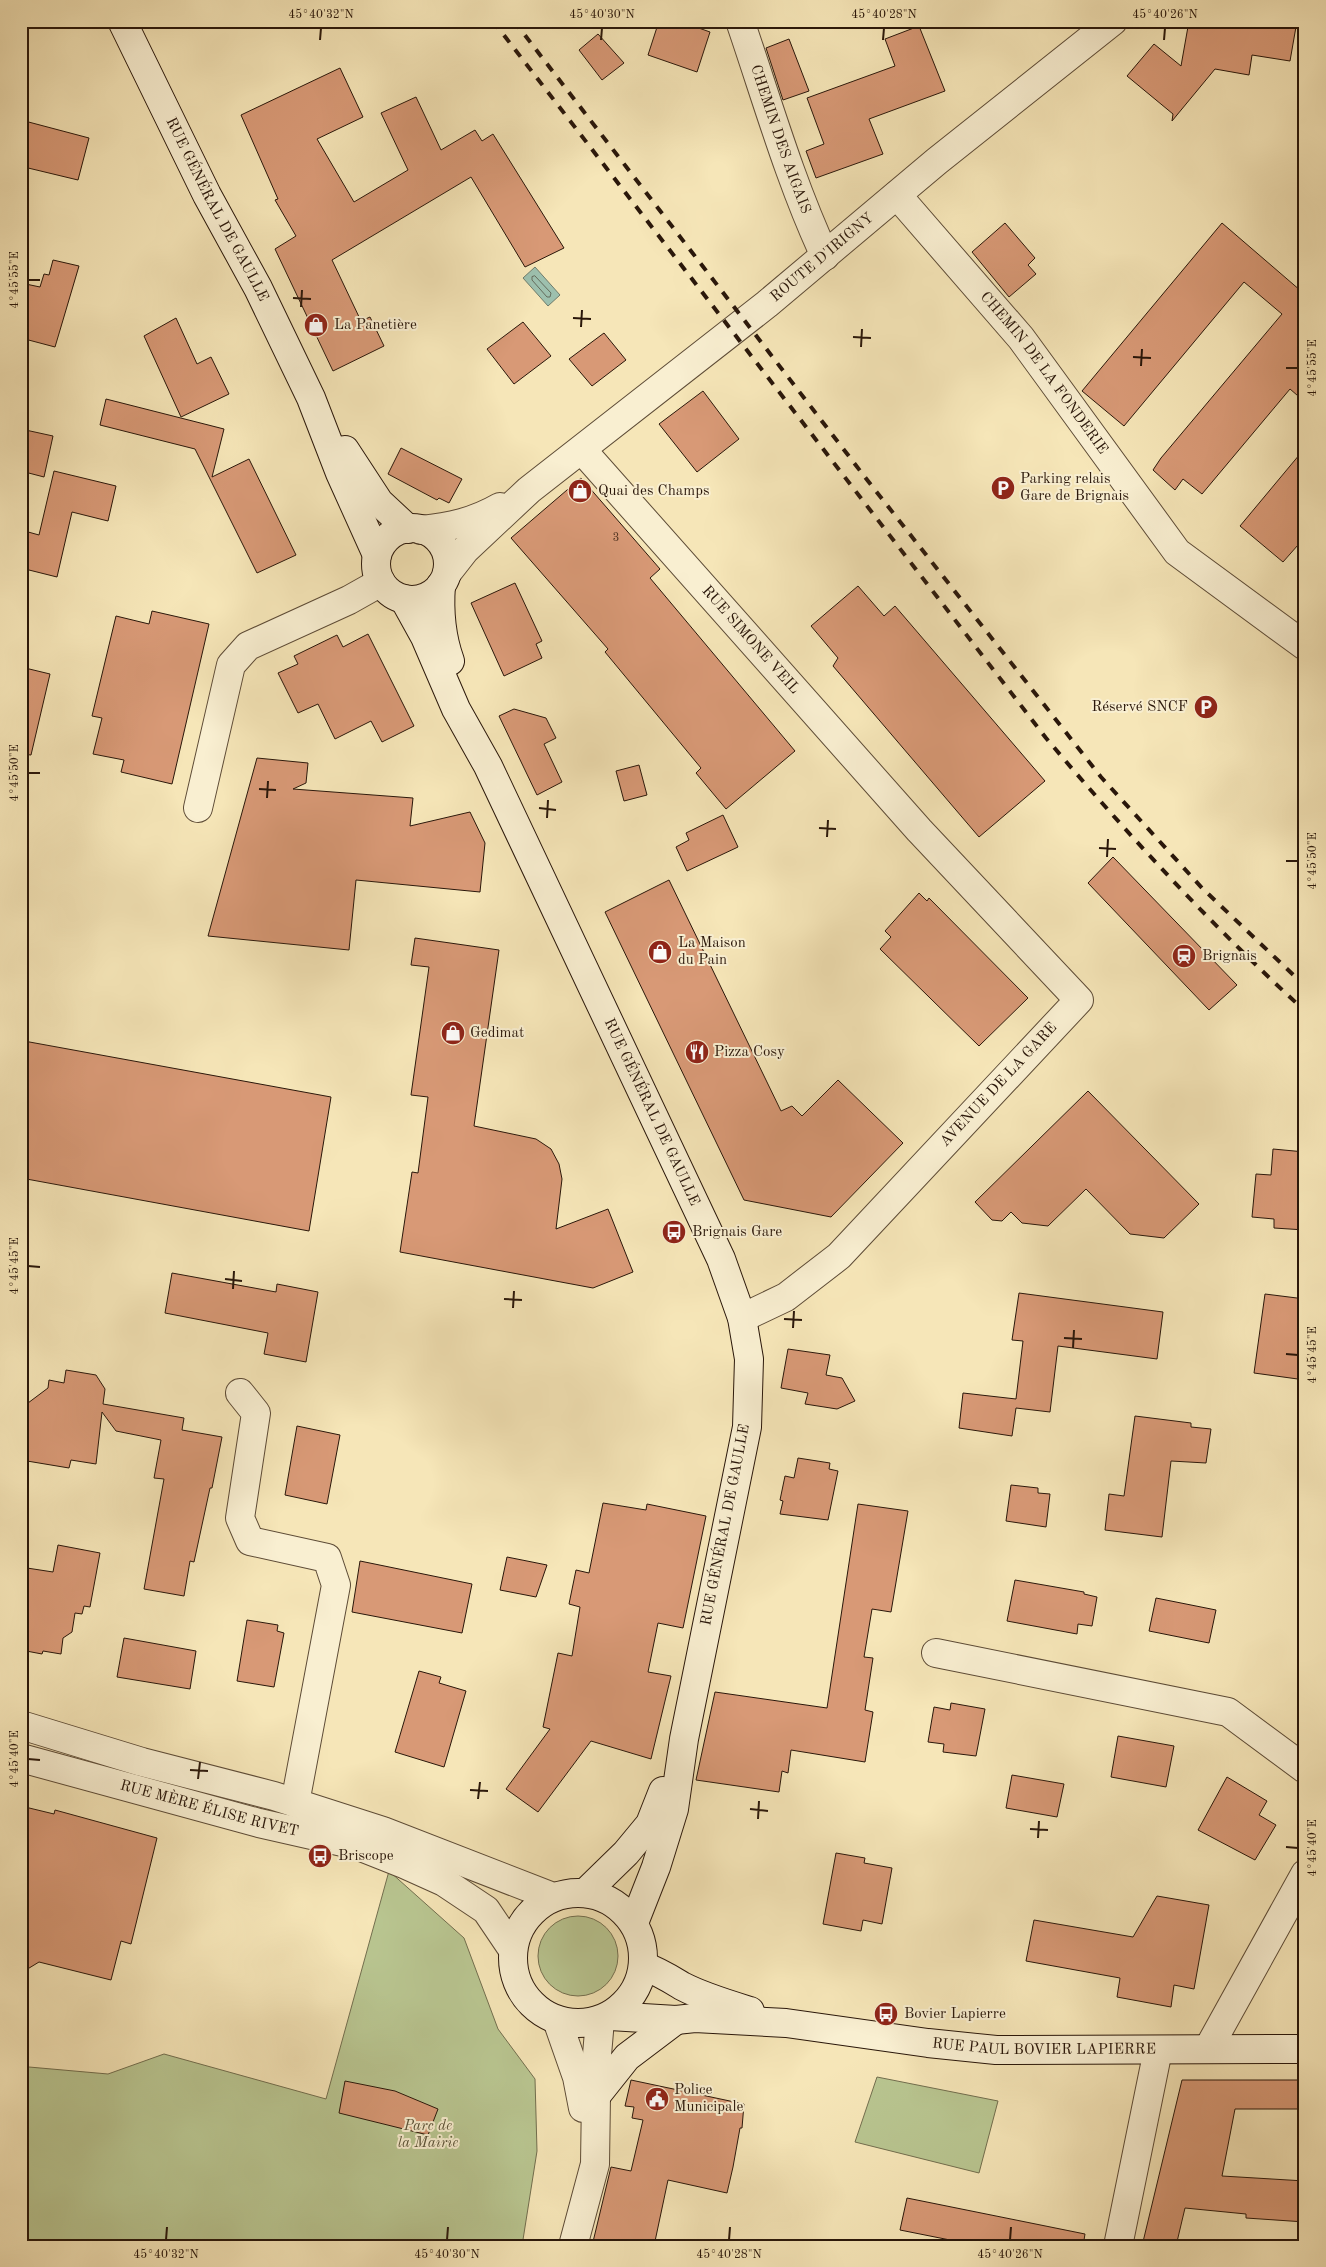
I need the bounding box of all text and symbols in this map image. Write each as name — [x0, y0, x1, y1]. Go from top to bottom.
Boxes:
text: 45°40'32"N — [288, 8, 354, 21]
text: 45°40'30"N — [569, 8, 635, 21]
text: 45°40'28"N — [851, 8, 917, 21]
text: 45°40'26"N — [1132, 8, 1198, 21]
street label: CHEMIN DES AIGAIS — [748, 63, 813, 216]
street label: RUE GÉNÉRAL DE GAULLE — [163, 115, 271, 304]
street label: ROUTE D'IRIGNY — [768, 210, 876, 305]
text: 4°45'55"E — [8, 251, 21, 309]
street label: CHEMIN DE LA FONDERIE — [977, 289, 1110, 457]
shop icon: La Panetière — [303, 312, 329, 338]
place label: La Panetière — [334, 318, 417, 333]
text: 4°45'55"E — [1306, 339, 1319, 397]
place label: Parking relais Gare de Brignais — [1020, 472, 1129, 504]
parking icon: Parking relais Gare de Brignais — [990, 475, 1016, 501]
shop icon: Quai des Champs — [567, 478, 593, 504]
place label: Quai des Champs — [598, 484, 709, 499]
house number: 3 — [613, 532, 619, 544]
street label: RUE SIMONE VEIL — [699, 583, 802, 697]
parking icon: Réservé SNCF — [1193, 694, 1219, 720]
place label: Réservé SNCF — [1091, 700, 1188, 715]
text: 4°45'50"E — [8, 744, 21, 802]
text: 4°45'50"E — [1306, 832, 1319, 890]
place label: La Maison du Pain — [678, 936, 746, 968]
shop icon: La Maison du Pain — [647, 939, 673, 965]
station icon: Brignais — [1171, 943, 1197, 969]
place label: Brignais — [1202, 949, 1257, 964]
street label: RUE GÉNÉRAL DE GAULLE — [601, 1016, 702, 1208]
shop icon: Gedimat — [440, 1020, 466, 1046]
street label: AVENUE DE LA GARE — [938, 1020, 1060, 1150]
place label: Gedimat — [470, 1026, 524, 1041]
restaurant icon: Pizza Cosy — [684, 1039, 710, 1065]
place label: Pizza Cosy — [714, 1045, 785, 1060]
bus stop icon: Brignais Gare — [661, 1219, 687, 1245]
place label: Brignais Gare — [692, 1225, 782, 1240]
text: 4°45'45"E — [8, 1237, 21, 1295]
text: 4°45'45"E — [1306, 1326, 1319, 1384]
street label: RUE GÉNÉRAL DE GAULLE — [696, 1422, 753, 1627]
text: 4°45'40"E — [8, 1730, 21, 1788]
street label: RUE MÈRE ÉLISE RIVET — [118, 1778, 300, 1839]
text: 4°45'40"E — [1306, 1819, 1319, 1877]
bus stop icon: Briscope — [307, 1843, 333, 1869]
place label: Briscope — [338, 1849, 394, 1864]
bus stop icon: Bovier Lapierre — [873, 2001, 899, 2027]
place label: Bovier Lapierre — [904, 2007, 1006, 2022]
street label: RUE PAUL BOVIER LAPIERRE — [931, 2036, 1156, 2058]
place label: Police Municipale — [674, 2083, 744, 2115]
public building icon: Police Municipale — [644, 2086, 670, 2112]
park label: Parc de la Mairie — [398, 2119, 458, 2151]
text: 45°40'32"N — [133, 2248, 199, 2261]
text: 45°40'30"N — [414, 2248, 480, 2261]
text: 45°40'28"N — [696, 2248, 762, 2261]
text: 45°40'26"N — [977, 2248, 1043, 2261]

